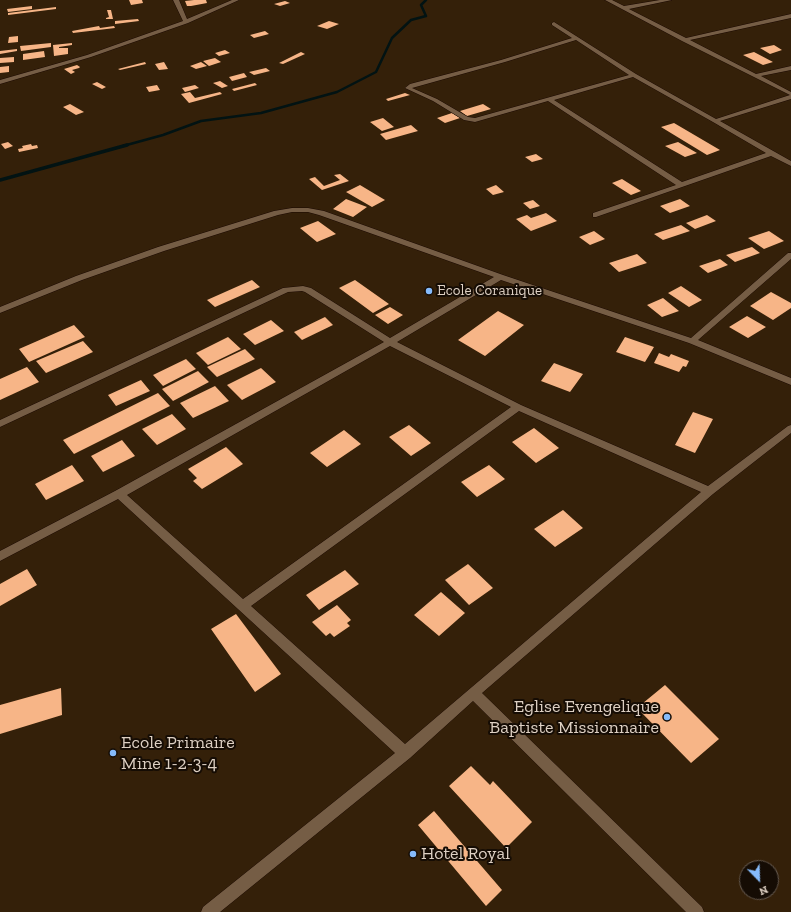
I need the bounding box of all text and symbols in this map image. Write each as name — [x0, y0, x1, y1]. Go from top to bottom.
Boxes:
place label: Ecole Coranique — [437, 282, 542, 300]
marker: Ecole Coranique — [424, 286, 434, 296]
place label: Eglise Evengelique Baptiste Missionnaire — [489, 696, 659, 738]
marker: Eglise Evengelique Baptiste Missionnaire — [662, 712, 672, 722]
place label: Ecole Primaire Mine 1-2-3-4 — [121, 732, 235, 774]
marker: Ecole Primaire Mine 1-2-3-4 — [108, 748, 118, 758]
place label: Hotel Royal — [421, 843, 510, 865]
marker: Hotel Royal — [408, 849, 418, 859]
north arrow — [739, 860, 779, 900]
text: N — [757, 883, 770, 898]

